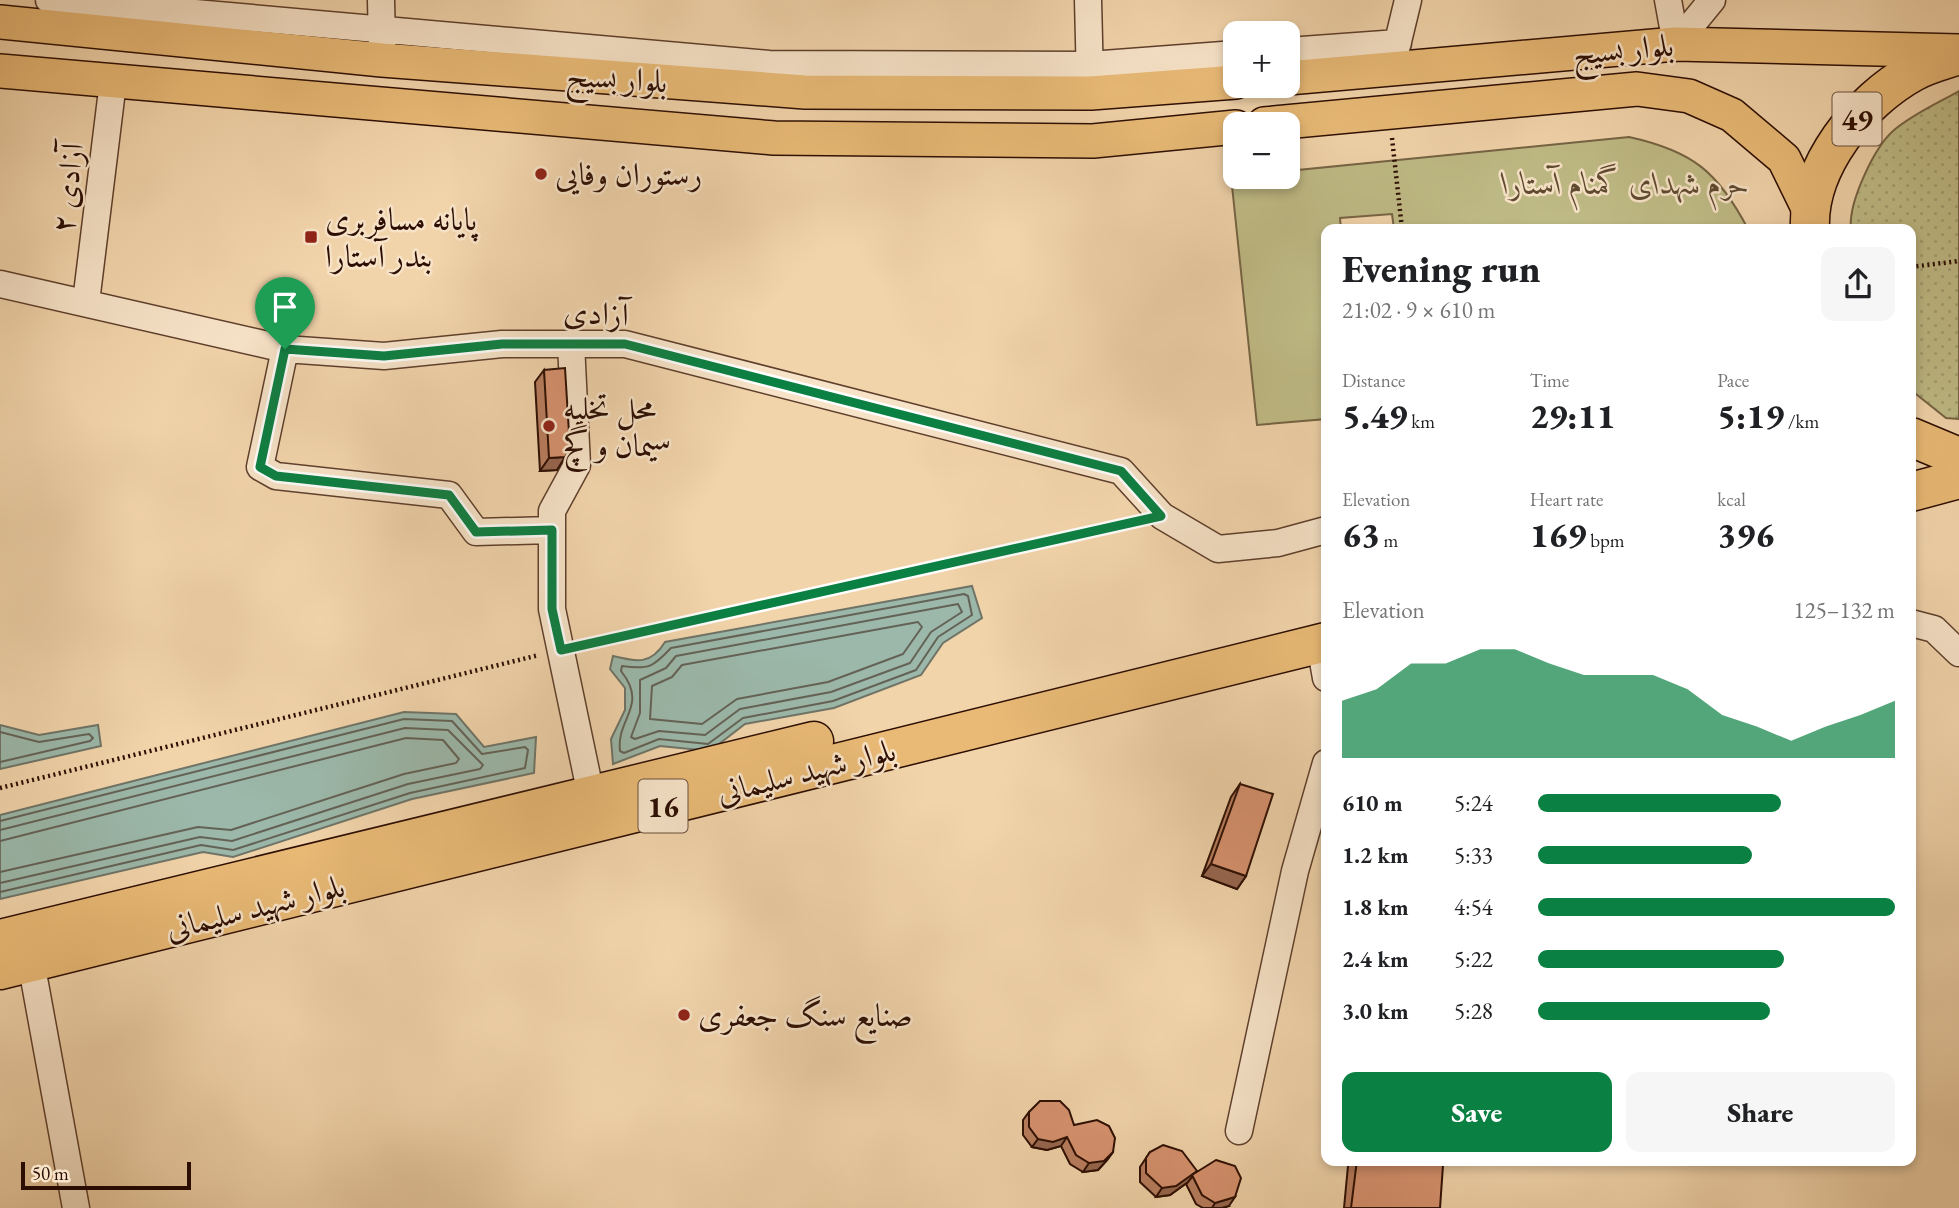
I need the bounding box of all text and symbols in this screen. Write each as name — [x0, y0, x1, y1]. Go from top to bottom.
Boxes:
map controls — [1223, 21, 1300, 189]
button: + — [1223, 21, 1300, 98]
street label: بلوار بسیج — [1571, 24, 1676, 81]
street label: بلوار بسیج — [564, 54, 669, 109]
road number: 49 — [1832, 92, 1882, 146]
button: − — [1223, 112, 1300, 189]
street label: آزادی ۲ — [41, 137, 94, 236]
place label: رستوران وفایی — [555, 153, 702, 195]
park label: حرم شهدای گمنام آستارا — [1500, 162, 1750, 211]
marker: رستوران وفایی — [533, 166, 549, 182]
place label: پایانه مسافربری بندر آستارا — [325, 198, 479, 277]
marker: پایانه مسافربری بندر آستارا — [303, 229, 319, 245]
text: Evening run — [1342, 244, 1540, 293]
button: share — [1821, 247, 1895, 321]
pin — [255, 277, 315, 349]
icon: arrive — [266, 288, 304, 326]
street label: آزادی — [562, 290, 633, 336]
text: 21:02 · 9 × 610 m — [1342, 295, 1495, 325]
text: Distance — [1342, 368, 1405, 393]
text: Time — [1530, 368, 1569, 393]
text: Pace — [1717, 368, 1749, 393]
place label: محل تخلیه سیمان و گچ — [563, 387, 671, 472]
text: 5.49 — [1342, 393, 1408, 438]
text: 29:11 — [1530, 393, 1615, 438]
text: 5:19 — [1717, 393, 1784, 438]
text: km — [1408, 409, 1435, 434]
text: /km — [1784, 409, 1819, 434]
marker: محل تخلیه سیمان و گچ — [541, 418, 557, 434]
text: Elevation — [1342, 487, 1410, 512]
text: Heart rate — [1530, 487, 1603, 512]
text: kcal — [1717, 487, 1746, 512]
text: 63 — [1342, 512, 1380, 557]
text: 169 — [1530, 512, 1586, 557]
text: 396 — [1717, 512, 1774, 557]
text: m — [1380, 528, 1398, 553]
text: bpm — [1586, 528, 1625, 553]
text: Elevation — [1342, 595, 1425, 625]
text: 125–132 m — [1794, 595, 1895, 625]
street label: بلوار شهید سلیمانی — [712, 728, 900, 814]
road number: 16 — [638, 779, 688, 832]
text: 610 m — [1342, 788, 1403, 818]
text: 5:24 — [1454, 788, 1493, 818]
text: 1.2 km — [1342, 840, 1409, 870]
text: 5:33 — [1454, 840, 1493, 870]
street label: بلوار شهید سلیمانی — [161, 864, 349, 950]
text: 1.8 km — [1342, 892, 1409, 922]
text: 4:54 — [1454, 892, 1493, 922]
text: 2.4 km — [1342, 944, 1409, 974]
text: 5:22 — [1454, 944, 1493, 974]
place label: صنایع سنگ جعفری — [698, 994, 913, 1044]
text: 3.0 km — [1342, 996, 1409, 1026]
text: 5:28 — [1454, 996, 1493, 1026]
marker: صنایع سنگ جعفری — [676, 1007, 692, 1023]
button: Save — [1342, 1072, 1612, 1152]
button: Share — [1626, 1072, 1895, 1152]
scale bar — [21, 1159, 191, 1191]
text: 50 m — [32, 1161, 69, 1186]

